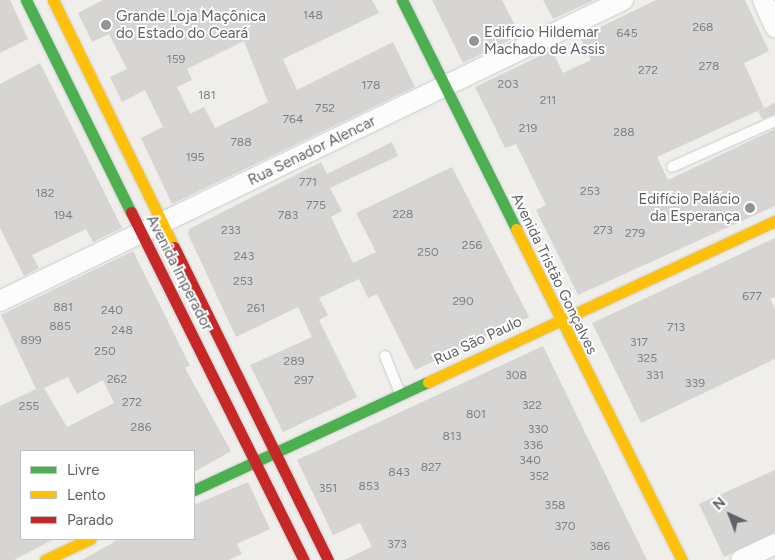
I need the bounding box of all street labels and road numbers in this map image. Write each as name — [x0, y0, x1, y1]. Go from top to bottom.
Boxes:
street label: Rua Senador Alencar — [245, 112, 379, 190]
street label: Avenida Tristão Gonçalves — [507, 191, 601, 357]
street label: Avenida Imperador — [142, 212, 216, 334]
street label: Rua São Paulo — [431, 313, 525, 369]

